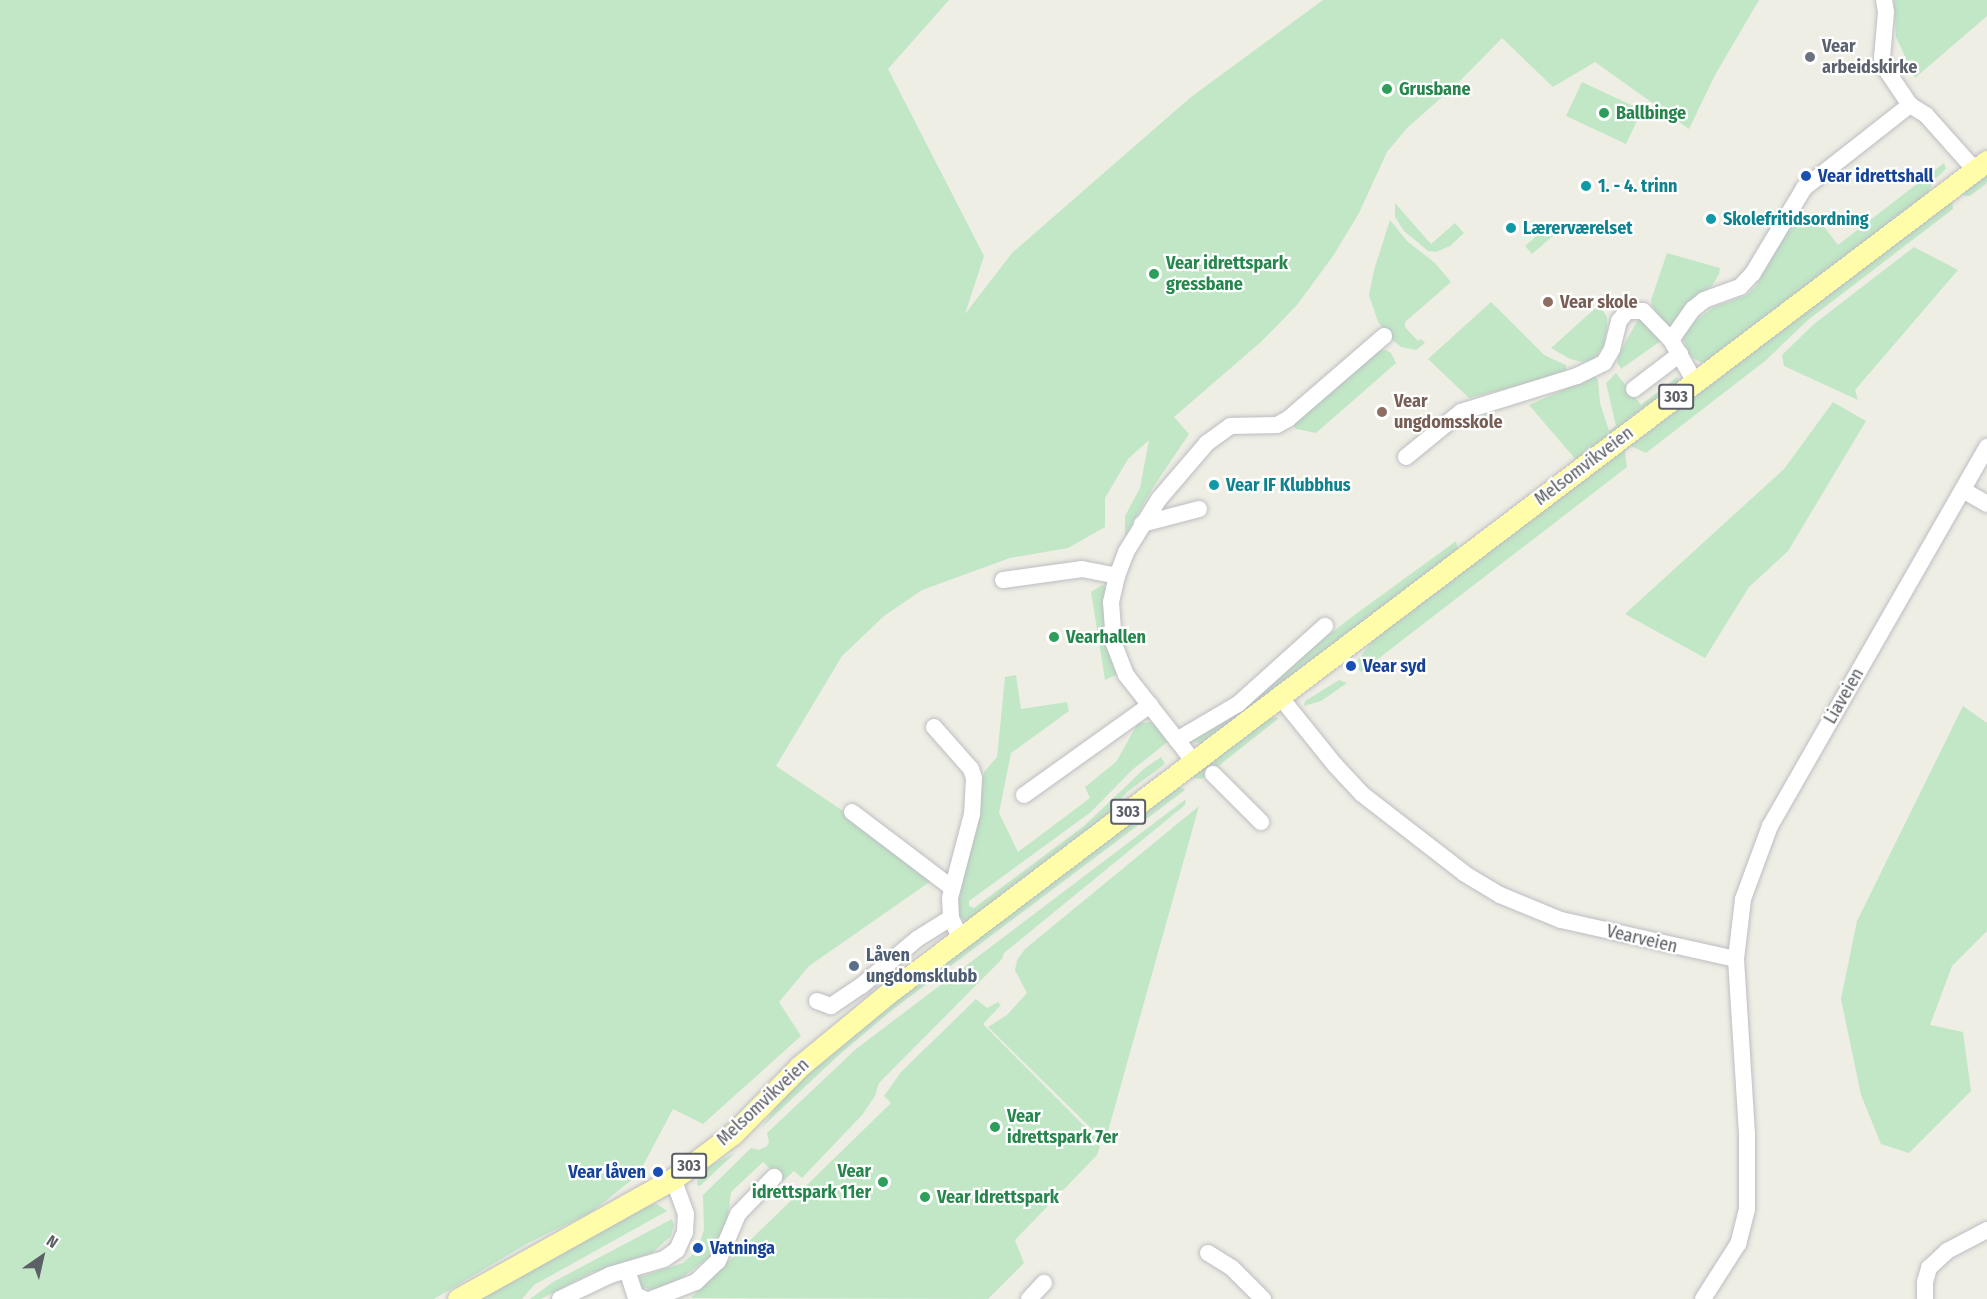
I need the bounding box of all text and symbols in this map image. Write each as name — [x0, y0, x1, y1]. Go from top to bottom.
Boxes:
place label: Vear arbeidskirke — [1822, 36, 1917, 78]
marker: Vear arbeidskirke — [1803, 50, 1817, 64]
place label: Grusbane — [1399, 78, 1471, 100]
marker: Grusbane — [1380, 82, 1394, 96]
place label: Ballbinge — [1616, 102, 1686, 124]
marker: Ballbinge — [1597, 106, 1611, 120]
place label: Vear idrettshall — [1818, 165, 1934, 187]
marker: Vear idrettshall — [1799, 169, 1813, 183]
place label: 1. - 4. trinn — [1598, 175, 1678, 197]
marker: 1. - 4. trinn — [1579, 179, 1593, 193]
place label: Skolefritidsordning — [1723, 208, 1869, 230]
marker: Skolefritidsordning — [1704, 212, 1718, 226]
place label: Lærerværelset — [1523, 217, 1633, 239]
marker: Lærerværelset — [1504, 221, 1518, 235]
place label: Vear idrettspark gressbane — [1166, 253, 1288, 296]
marker: Vear idrettspark gressbane — [1147, 267, 1161, 281]
place label: Vear skole — [1560, 291, 1638, 313]
marker: Vear skole — [1541, 295, 1555, 309]
road number: 303 — [1658, 384, 1694, 410]
place label: Vear ungdomsskole — [1394, 391, 1503, 434]
marker: Vear ungdomsskole — [1375, 405, 1389, 419]
street label: Melsomvikveien — [1530, 422, 1638, 510]
place label: Vear IF Klubbhus — [1226, 474, 1351, 496]
marker: Vear IF Klubbhus — [1207, 478, 1221, 492]
place label: Vearhallen — [1066, 626, 1146, 648]
marker: Vearhallen — [1047, 630, 1061, 644]
place label: Vear syd — [1363, 655, 1426, 677]
marker: Vear syd — [1344, 659, 1358, 673]
street label: Liaveien — [1819, 664, 1869, 728]
road number: 303 — [1110, 799, 1146, 825]
street label: Vearveien — [1604, 920, 1680, 958]
place label: Låven ungdomsklubb — [866, 945, 977, 988]
marker: Låven ungdomsklubb — [847, 959, 861, 973]
street label: Melsomvikveien — [712, 1054, 814, 1150]
place label: Vear idrettspark 7er — [1007, 1106, 1118, 1148]
marker: Vear idrettspark 7er — [988, 1120, 1002, 1134]
road number: 303 — [671, 1153, 707, 1179]
place label: Vear låven — [568, 1161, 646, 1183]
place label: Vear idrettspark 11er — [752, 1161, 871, 1204]
marker: Vear låven — [651, 1165, 665, 1179]
marker: Vear idrettspark 11er — [876, 1175, 890, 1189]
place label: Vear Idrettspark — [937, 1186, 1059, 1208]
marker: Vear Idrettspark — [918, 1190, 932, 1204]
north arrow — [12, 1227, 72, 1287]
text: N — [43, 1231, 62, 1252]
place label: Vatninga — [710, 1237, 775, 1259]
marker: Vatninga — [691, 1241, 705, 1255]

